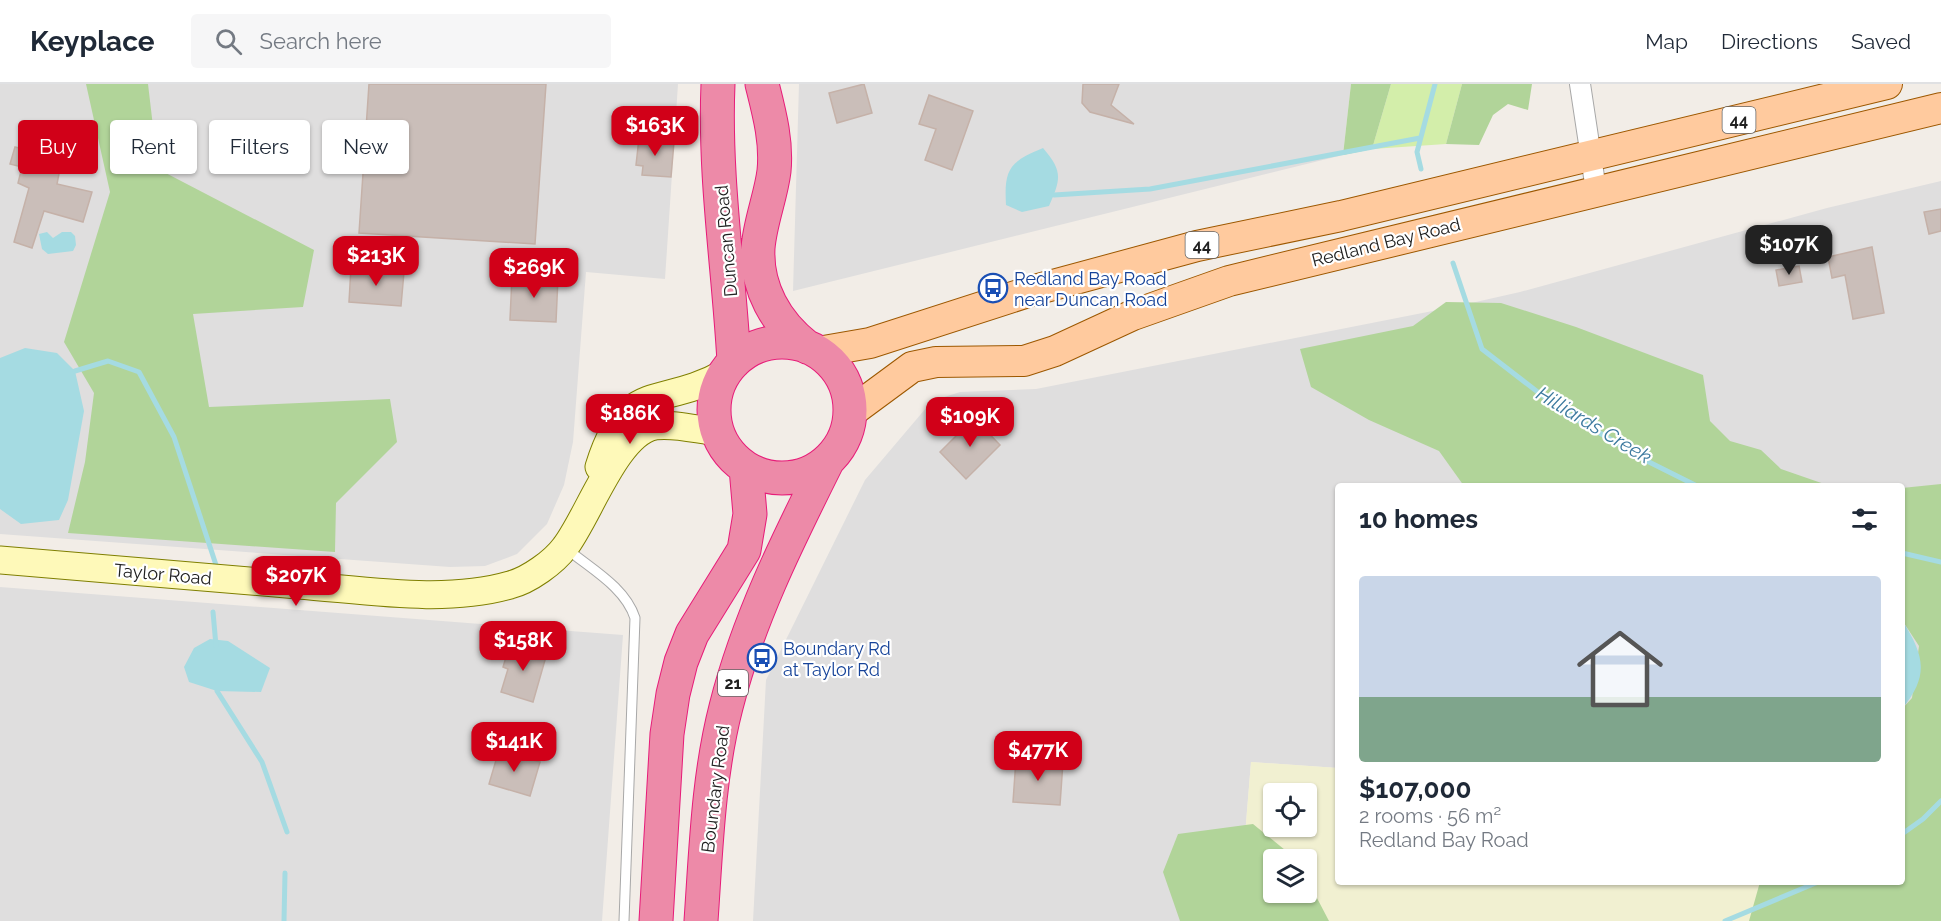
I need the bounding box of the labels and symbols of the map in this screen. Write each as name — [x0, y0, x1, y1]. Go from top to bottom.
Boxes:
pin: $163K — [613, 106, 697, 157]
road number: 44 — [1722, 107, 1756, 133]
street label: Duncan Road — [711, 184, 741, 298]
street label: Redland Bay Road — [1309, 213, 1463, 271]
pin: $107K — [1747, 225, 1831, 276]
road number: 44 — [1186, 232, 1218, 258]
pin: $213K — [334, 236, 418, 287]
pin: $269K — [492, 248, 576, 299]
place label: Redland Bay Road near Duncan Road — [1014, 268, 1167, 310]
bus stop icon: Redland Bay Road near Duncan Road — [977, 272, 1009, 304]
water label: Hilliards Creek — [1532, 381, 1656, 469]
pin: $186K — [588, 394, 672, 445]
pin: $109K — [928, 397, 1012, 448]
pin: $207K — [254, 556, 338, 607]
street label: Taylor Road — [113, 559, 213, 589]
pin: $158K — [481, 621, 565, 672]
place label: Boundary Rd at Taylor Rd — [783, 638, 891, 680]
bus stop icon: Boundary Rd at Taylor Rd — [746, 642, 778, 674]
road number: 21 — [718, 670, 748, 696]
pin: $141K — [472, 722, 556, 773]
street label: Boundary Road — [697, 724, 733, 854]
pin: $477K — [996, 731, 1080, 782]

